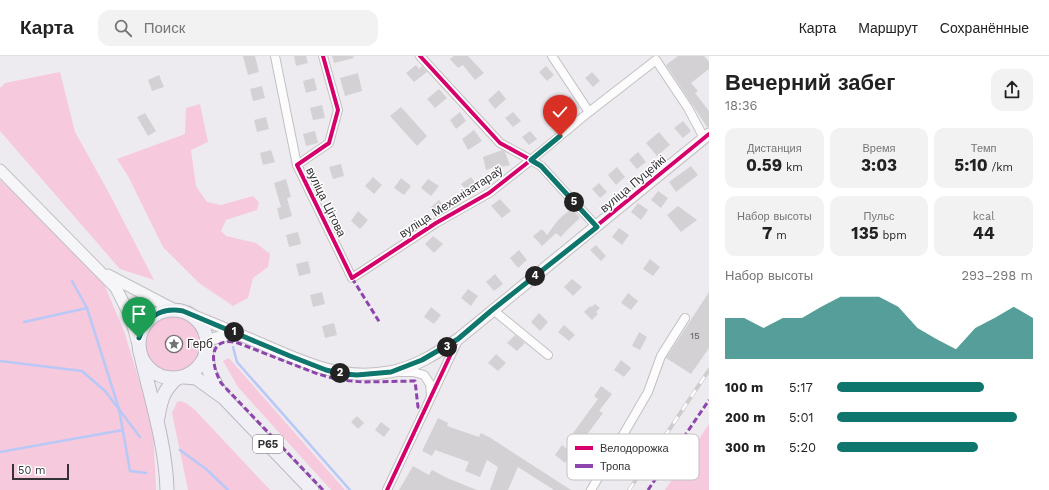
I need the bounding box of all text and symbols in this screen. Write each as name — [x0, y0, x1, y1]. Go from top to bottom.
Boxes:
search box — [98, 10, 378, 46]
text: Карта — [20, 16, 74, 39]
icon: search — [112, 17, 134, 39]
text: Поиск — [144, 19, 185, 37]
text: Карта — [799, 20, 836, 36]
text: Маршрут — [858, 20, 918, 36]
text: Сохранённые — [940, 20, 1029, 36]
button: share — [991, 69, 1033, 111]
text: Вечерний забег — [725, 70, 896, 95]
pin — [543, 95, 577, 136]
text: 18:36 — [725, 98, 757, 113]
icon: check — [549, 101, 571, 123]
text: Дистанция — [747, 142, 802, 155]
text: Время — [862, 142, 896, 155]
text: Темп — [971, 142, 997, 155]
street label: вуліца Пуцейкі — [597, 152, 669, 216]
text: 0.59 — [746, 155, 782, 175]
text: 3:03 — [861, 155, 897, 175]
text: 5:10 — [954, 155, 988, 175]
text: km — [782, 161, 803, 174]
text: /km — [988, 161, 1013, 174]
street label: вуліца Механізатараў — [397, 163, 505, 241]
street label: вуліца Цітова — [303, 165, 349, 239]
pin: 5 — [564, 192, 584, 212]
text: 5 — [571, 195, 577, 208]
text: Набор высоты — [737, 210, 812, 223]
text: Пульс — [864, 210, 894, 223]
text: kcal — [973, 210, 995, 223]
text: 7 — [762, 223, 772, 243]
text: 135 — [851, 223, 879, 243]
text: 44 — [973, 223, 995, 243]
text: m — [772, 229, 787, 242]
text: bpm — [879, 229, 907, 242]
pin: 4 — [525, 266, 545, 286]
text: Набор высоты — [725, 268, 813, 283]
text: 293–298 m — [962, 268, 1033, 283]
text: 4 — [531, 269, 539, 282]
pin — [122, 297, 156, 338]
icon: arrive — [128, 303, 150, 325]
pin: 1 — [224, 322, 244, 342]
text: 1 — [232, 325, 236, 338]
house number: 15 — [690, 330, 700, 341]
place icon: Герб — [164, 334, 184, 354]
place label: Герб — [187, 337, 213, 351]
pin: 3 — [437, 337, 457, 357]
text: 3 — [444, 340, 450, 353]
pin: 2 — [330, 363, 350, 383]
text: 2 — [337, 366, 343, 379]
text: 100 m — [725, 380, 763, 395]
text: 5:17 — [789, 380, 813, 395]
text: 200 m — [725, 410, 765, 425]
text: 5:01 — [789, 410, 814, 425]
legend — [567, 434, 699, 480]
road number: Р65 — [253, 435, 283, 453]
text: 300 m — [725, 440, 765, 455]
text: 5:20 — [789, 440, 816, 455]
text: Велодорожка — [600, 442, 670, 455]
text: Тропа — [600, 460, 631, 473]
scale bar — [12, 462, 69, 481]
text: 50 m — [18, 464, 45, 477]

